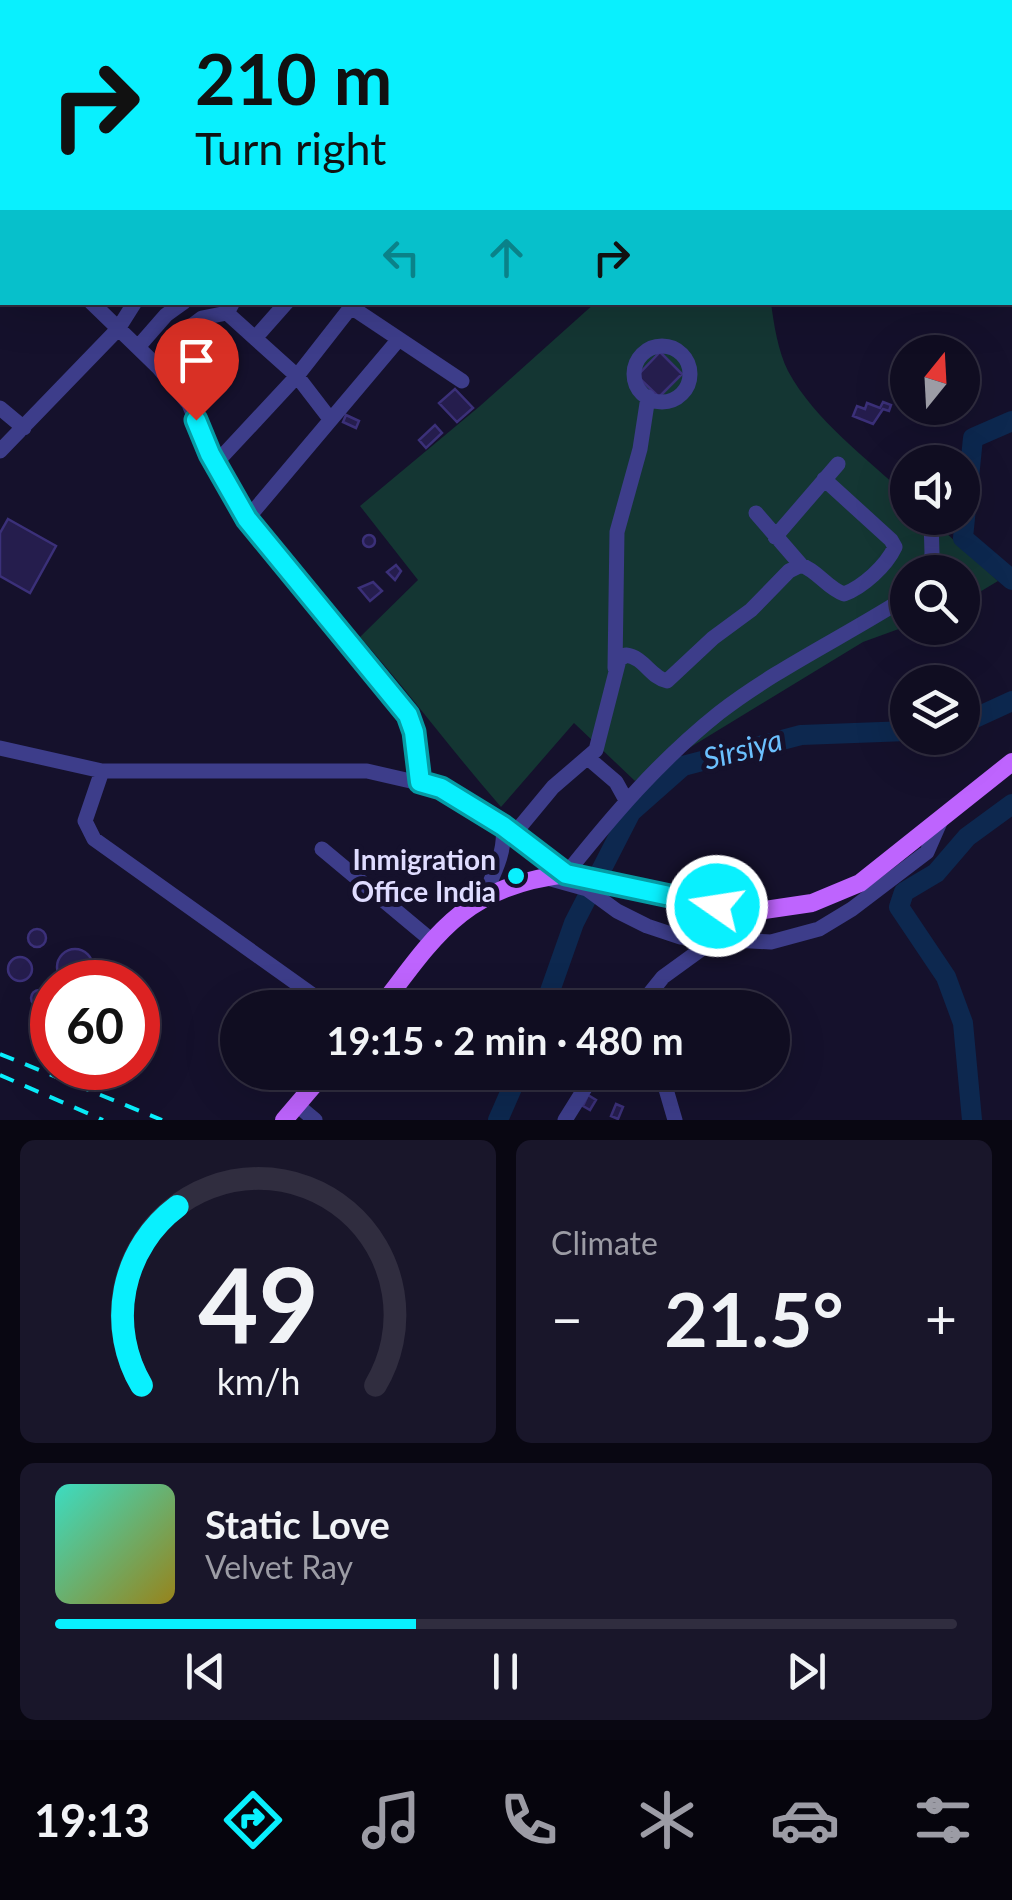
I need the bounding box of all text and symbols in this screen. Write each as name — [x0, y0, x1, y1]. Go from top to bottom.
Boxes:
text: 210 m — [195, 36, 392, 120]
icon: right — [30, 40, 160, 170]
text: Turn right — [195, 121, 386, 175]
icon: left — [374, 230, 429, 285]
icon: ahead — [479, 230, 534, 285]
icon: right — [584, 230, 639, 285]
pin — [154, 318, 239, 421]
icon: arrive — [169, 333, 224, 388]
north arrow — [890, 335, 980, 425]
map controls — [890, 335, 980, 755]
button: sound — [890, 445, 980, 535]
button: search — [890, 555, 980, 645]
button: layers — [890, 665, 980, 755]
water label: Sirsiya — [699, 720, 786, 776]
place label: Inmigration Office India — [352, 842, 496, 908]
position arrow — [665, 854, 769, 958]
marker: Inmigration Office India — [505, 865, 527, 887]
speed limit sign: 60 — [30, 960, 160, 1090]
text: 19:15 · 2 min · 480 m — [326, 1017, 684, 1063]
text: Climate — [551, 1223, 658, 1262]
text: 49 — [198, 1240, 318, 1365]
text: 21.5° — [664, 1273, 844, 1363]
text: − — [551, 1285, 583, 1351]
text: + — [925, 1285, 957, 1351]
text: km/h — [216, 1360, 300, 1403]
text: Static Love — [205, 1501, 390, 1547]
text: Velvet Ray — [205, 1547, 353, 1586]
icon: previous — [178, 1644, 233, 1699]
icon: pause — [478, 1644, 533, 1699]
icon: next — [779, 1644, 834, 1699]
icon: directions — [218, 1785, 288, 1855]
icon: music — [356, 1785, 426, 1855]
icon: phone — [494, 1785, 564, 1855]
icon: climate — [632, 1785, 702, 1855]
icon: car — [770, 1785, 840, 1855]
icon: filters — [908, 1785, 978, 1855]
text: 19:13 — [34, 1793, 150, 1847]

